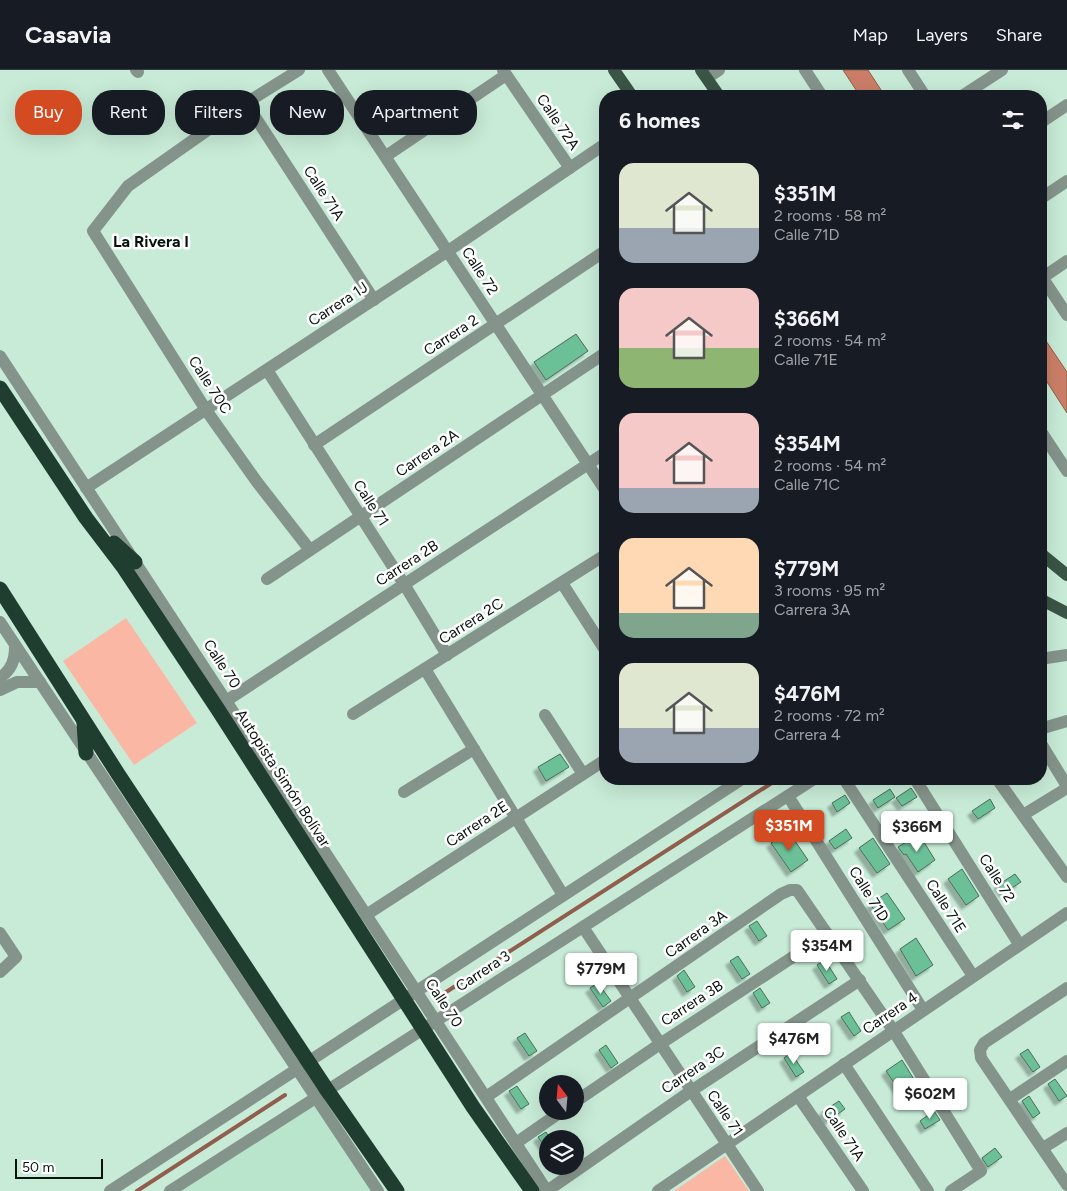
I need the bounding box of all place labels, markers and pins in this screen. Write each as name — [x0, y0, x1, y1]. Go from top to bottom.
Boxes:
pin: $351M — [754, 810, 824, 852]
pin: $366M — [882, 810, 952, 853]
pin: $354M — [792, 930, 862, 972]
pin: $779M — [566, 952, 636, 995]
pin: $476M — [759, 1022, 829, 1065]
pin: $602M — [895, 1078, 965, 1120]

